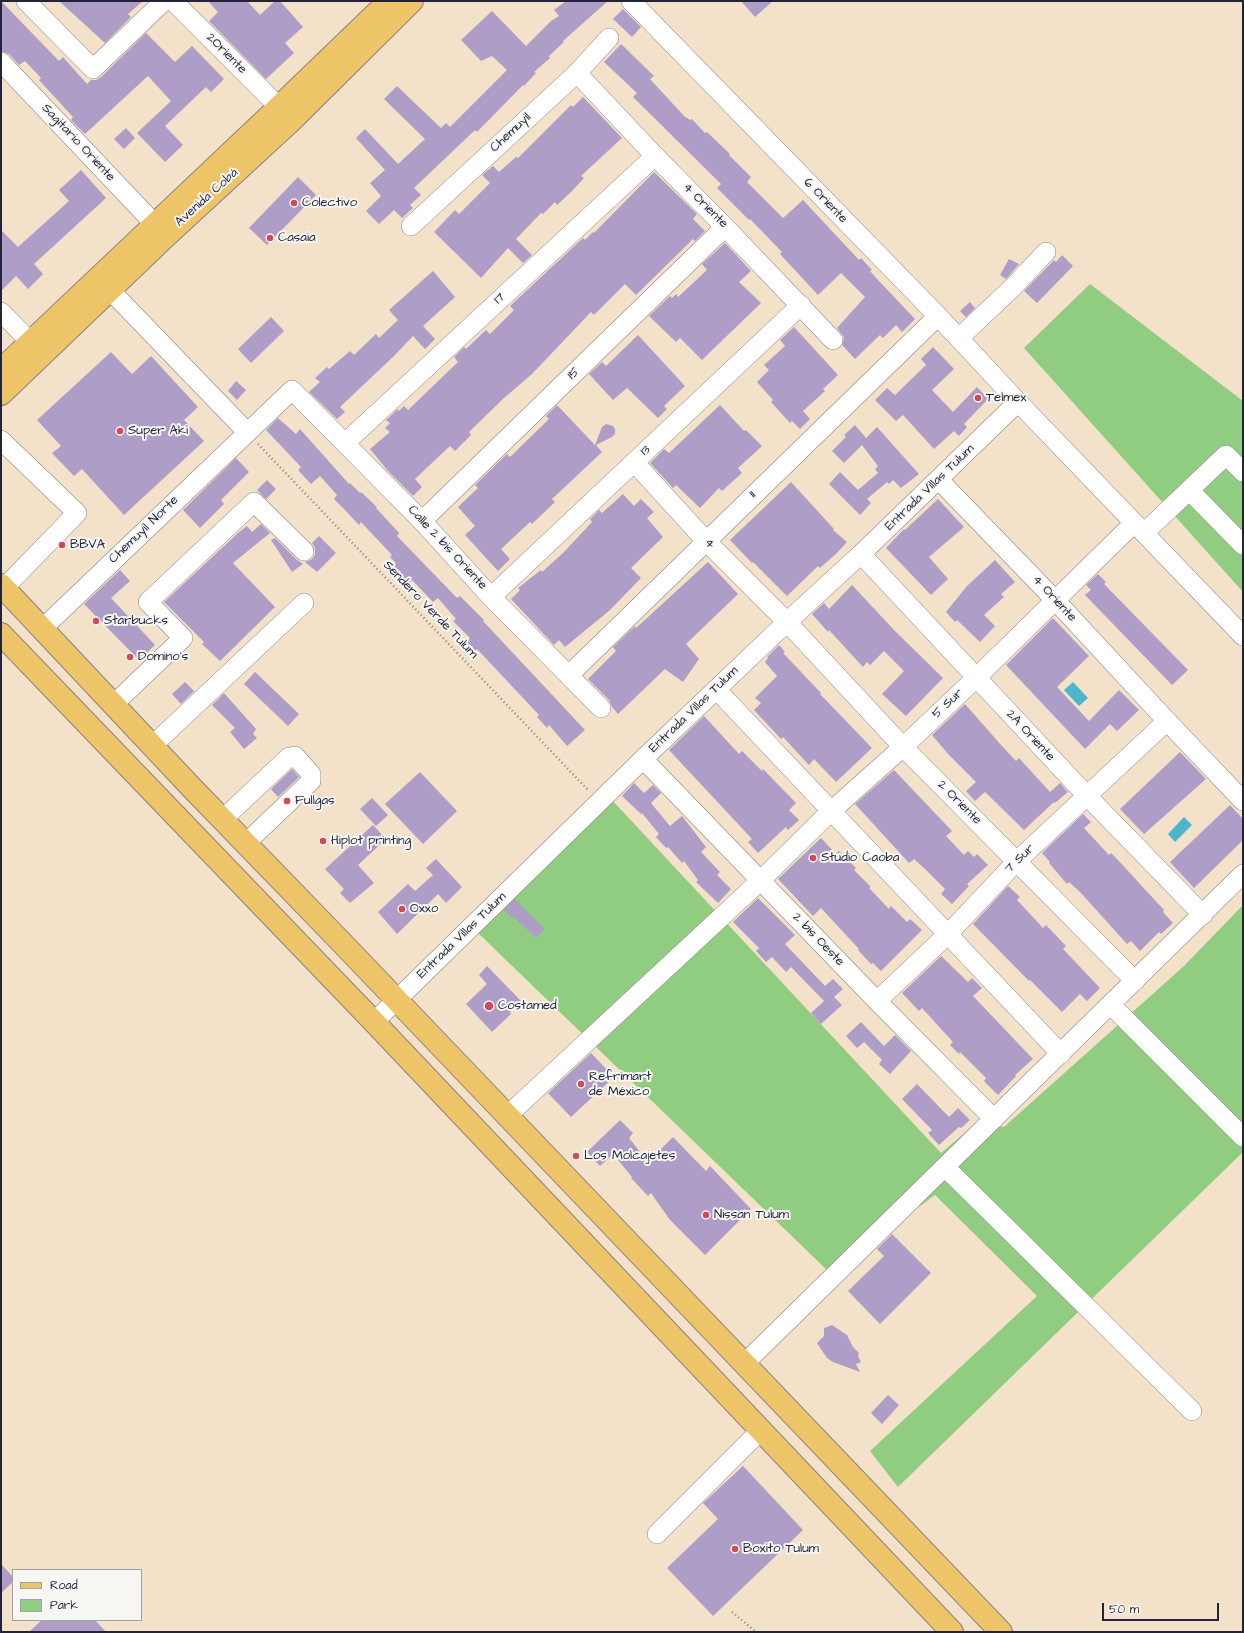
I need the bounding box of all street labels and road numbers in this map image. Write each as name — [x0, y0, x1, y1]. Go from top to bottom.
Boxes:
street label: 2Oriente — [202, 30, 250, 78]
street label: Sagitario Oriente — [38, 101, 118, 185]
street label: Chemuyil — [487, 110, 535, 156]
street label: Avenida Cobá — [172, 166, 242, 230]
street label: 6 Oriente — [800, 175, 850, 227]
street label: 4 Oriente — [679, 180, 731, 232]
street label: 17 — [491, 290, 509, 308]
street label: 15 — [565, 365, 583, 383]
street label: Entrada Villas Tulum — [882, 441, 978, 535]
street label: 13 — [638, 442, 654, 460]
street label: 11 — [746, 488, 760, 502]
street label: Chemuyil Norte — [106, 493, 182, 567]
street label: Calle 2 bis Oriente — [404, 503, 490, 593]
street label: 4 — [700, 535, 718, 553]
street label: Sendero Verde Tulum — [379, 558, 481, 662]
street label: 4 Oriente — [1029, 573, 1079, 625]
street label: Entrada Villas Tulum — [646, 663, 742, 757]
street label: 5 Sur — [929, 686, 967, 722]
street label: 2A Oriente — [1002, 707, 1058, 765]
street label: 2 Oriente — [934, 778, 984, 828]
street label: 7 Sur — [1002, 841, 1038, 877]
street label: Entrada Villas Tulum — [414, 889, 510, 983]
street label: 2 bis Oeste — [789, 910, 847, 970]

